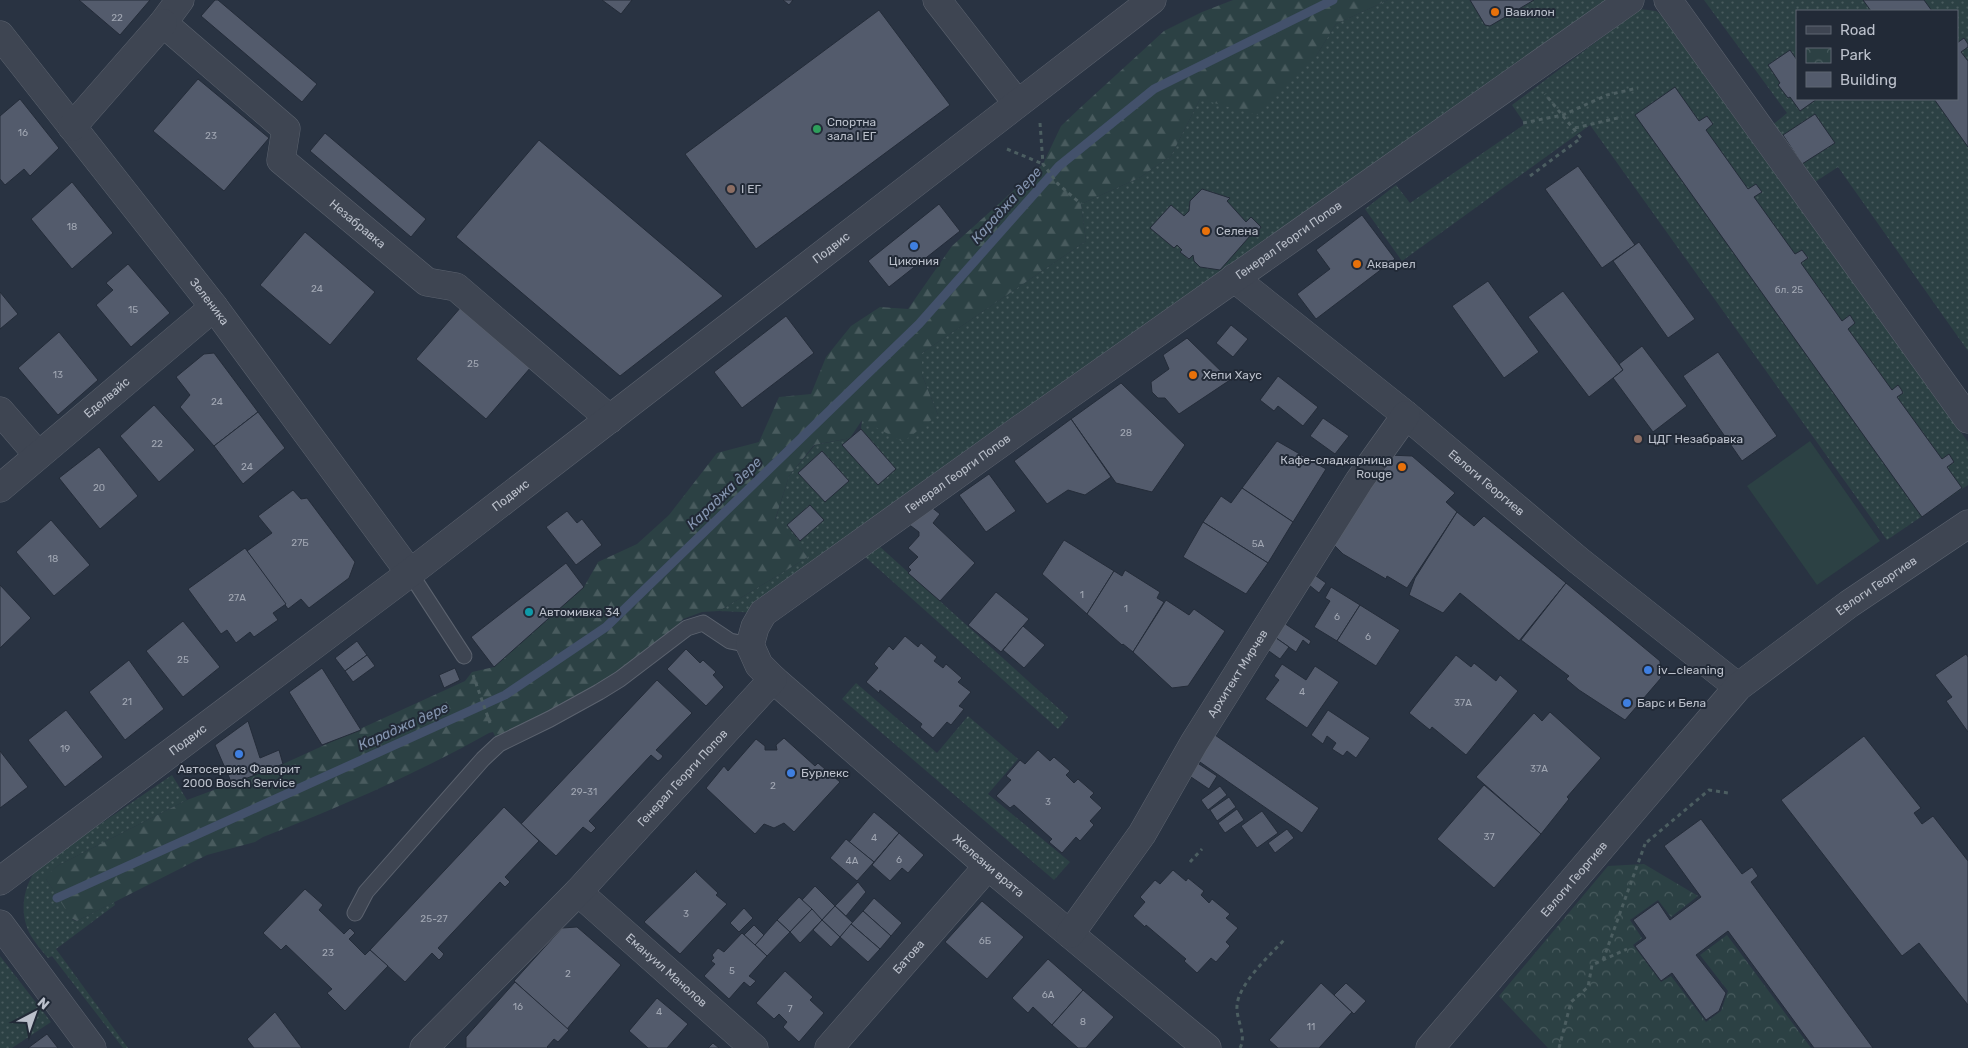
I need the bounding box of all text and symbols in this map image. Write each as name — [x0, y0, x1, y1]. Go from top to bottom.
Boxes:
place label: Вавилон — [1505, 5, 1555, 19]
marker: Вавилон — [1489, 6, 1501, 18]
legend — [1796, 10, 1958, 100]
house number: 22 — [111, 12, 123, 24]
text: Road — [1840, 21, 1876, 39]
text: Park — [1840, 46, 1871, 64]
text: Building — [1840, 71, 1897, 89]
place label: Спортна зала I ЕГ — [827, 115, 877, 143]
marker: Спортна зала I ЕГ — [811, 123, 823, 135]
house number: 16 — [18, 127, 28, 139]
house number: 23 — [205, 130, 217, 142]
water label: Караджа дере — [968, 163, 1045, 247]
place label: I ЕГ — [741, 182, 761, 196]
marker: I ЕГ — [725, 183, 737, 195]
street label: Незабравка — [327, 196, 388, 251]
street label: Генерал Георги Попов — [1233, 198, 1345, 282]
house number: 18 — [67, 221, 77, 233]
place label: Селена — [1216, 224, 1258, 238]
marker: Селена — [1200, 225, 1212, 237]
street label: Подвис — [810, 229, 853, 267]
marker: Цикония — [908, 240, 920, 252]
place label: Цикония — [889, 254, 939, 268]
place label: Акварел — [1367, 257, 1416, 271]
marker: Акварел — [1351, 258, 1363, 270]
street label: Зеленика — [187, 275, 232, 328]
house number: 24 — [311, 283, 323, 295]
house number: бл. 25 — [1775, 284, 1803, 296]
house number: 15 — [128, 304, 138, 316]
house number: 25 — [467, 358, 479, 370]
place label: Хепи Хаус — [1203, 368, 1262, 382]
house number: 13 — [53, 369, 63, 381]
marker: Хепи Хаус — [1187, 369, 1199, 381]
street label: Еделвайс — [81, 374, 133, 421]
house number: 24 — [211, 396, 223, 408]
house number: 28 — [1120, 427, 1132, 439]
street label: Генерал Георги Попов — [902, 431, 1014, 516]
place label: ЦДГ Незабравка — [1648, 432, 1743, 446]
marker: ЦДГ Незабравка — [1632, 433, 1644, 445]
house number: 22 — [151, 438, 163, 450]
street label: Евлоги Георгиев — [1446, 447, 1527, 519]
water label: Караджа дере — [683, 453, 765, 533]
place label: Кафе-сладкарница Rouge — [1280, 453, 1392, 481]
house number: 24 — [241, 461, 253, 473]
marker: Кафе-сладкарница Rouge — [1396, 461, 1408, 473]
street label: Подвис — [489, 476, 532, 514]
house number: 20 — [93, 482, 105, 494]
house number: 27Б — [291, 537, 309, 549]
house number: 5А — [1252, 538, 1265, 550]
house number: 18 — [48, 553, 58, 565]
street label: Евлоги Георгиев — [1833, 553, 1920, 618]
house number: 1 — [1080, 589, 1084, 601]
house number: 27А — [228, 592, 246, 604]
house number: 1 — [1124, 603, 1128, 615]
place label: Автомивка 34 — [539, 605, 620, 619]
marker: Автомивка 34 — [523, 606, 535, 618]
house number: 6 — [1334, 611, 1340, 623]
street label: Архитект Мирчев — [1205, 627, 1271, 720]
house number: 6 — [1365, 631, 1371, 643]
house number: 25 — [177, 654, 189, 666]
place label: iv_cleaning — [1658, 663, 1724, 677]
marker: iv_cleaning — [1642, 664, 1654, 676]
house number: 4 — [1299, 686, 1305, 698]
house number: 21 — [122, 696, 132, 708]
place label: Барс и Бела — [1637, 696, 1706, 710]
house number: 37А — [1454, 697, 1472, 709]
marker: Барс и Бела — [1621, 697, 1633, 709]
water label: Караджа дере — [355, 699, 451, 754]
street label: Подвис — [166, 721, 210, 758]
street label: Генерал Георги Попов — [635, 726, 731, 829]
house number: 19 — [60, 743, 70, 755]
marker: Автосервиз Фаворит 2000 Bosch Service — [233, 748, 245, 760]
place label: Автосервиз Фаворит 2000 Bosch Service — [178, 762, 300, 790]
house number: 37А — [1530, 763, 1548, 775]
place label: Бурлекс — [801, 766, 849, 780]
marker: Бурлекс — [785, 767, 797, 779]
house number: 2 — [770, 780, 776, 792]
house number: 29-31 — [571, 786, 597, 798]
house number: 3 — [1045, 796, 1051, 808]
street label: Железни врата — [950, 831, 1027, 900]
house number: 37 — [1483, 831, 1495, 843]
house number: 4 — [871, 832, 877, 844]
street label: Евлоги Георгиев — [1538, 838, 1610, 920]
house number: 6 — [896, 854, 902, 866]
house number: 4А — [846, 855, 859, 867]
house number: 3 — [683, 908, 689, 920]
house number: 25-27 — [420, 913, 448, 925]
street label: Емануил Манолов — [623, 931, 710, 1010]
house number: 6Б — [979, 935, 992, 947]
street label: Батова — [890, 937, 927, 977]
house number: 23 — [322, 947, 334, 959]
house number: 5 — [729, 965, 735, 977]
house number: 2 — [565, 968, 571, 980]
north arrow — [10, 988, 60, 1038]
house number: 6А — [1042, 989, 1055, 1001]
text: N — [34, 994, 53, 1013]
house number: 16 — [513, 1001, 523, 1013]
house number: 7 — [787, 1003, 793, 1015]
house number: 4 — [656, 1006, 662, 1018]
house number: 8 — [1080, 1016, 1086, 1028]
house number: 11 — [1307, 1021, 1315, 1033]

